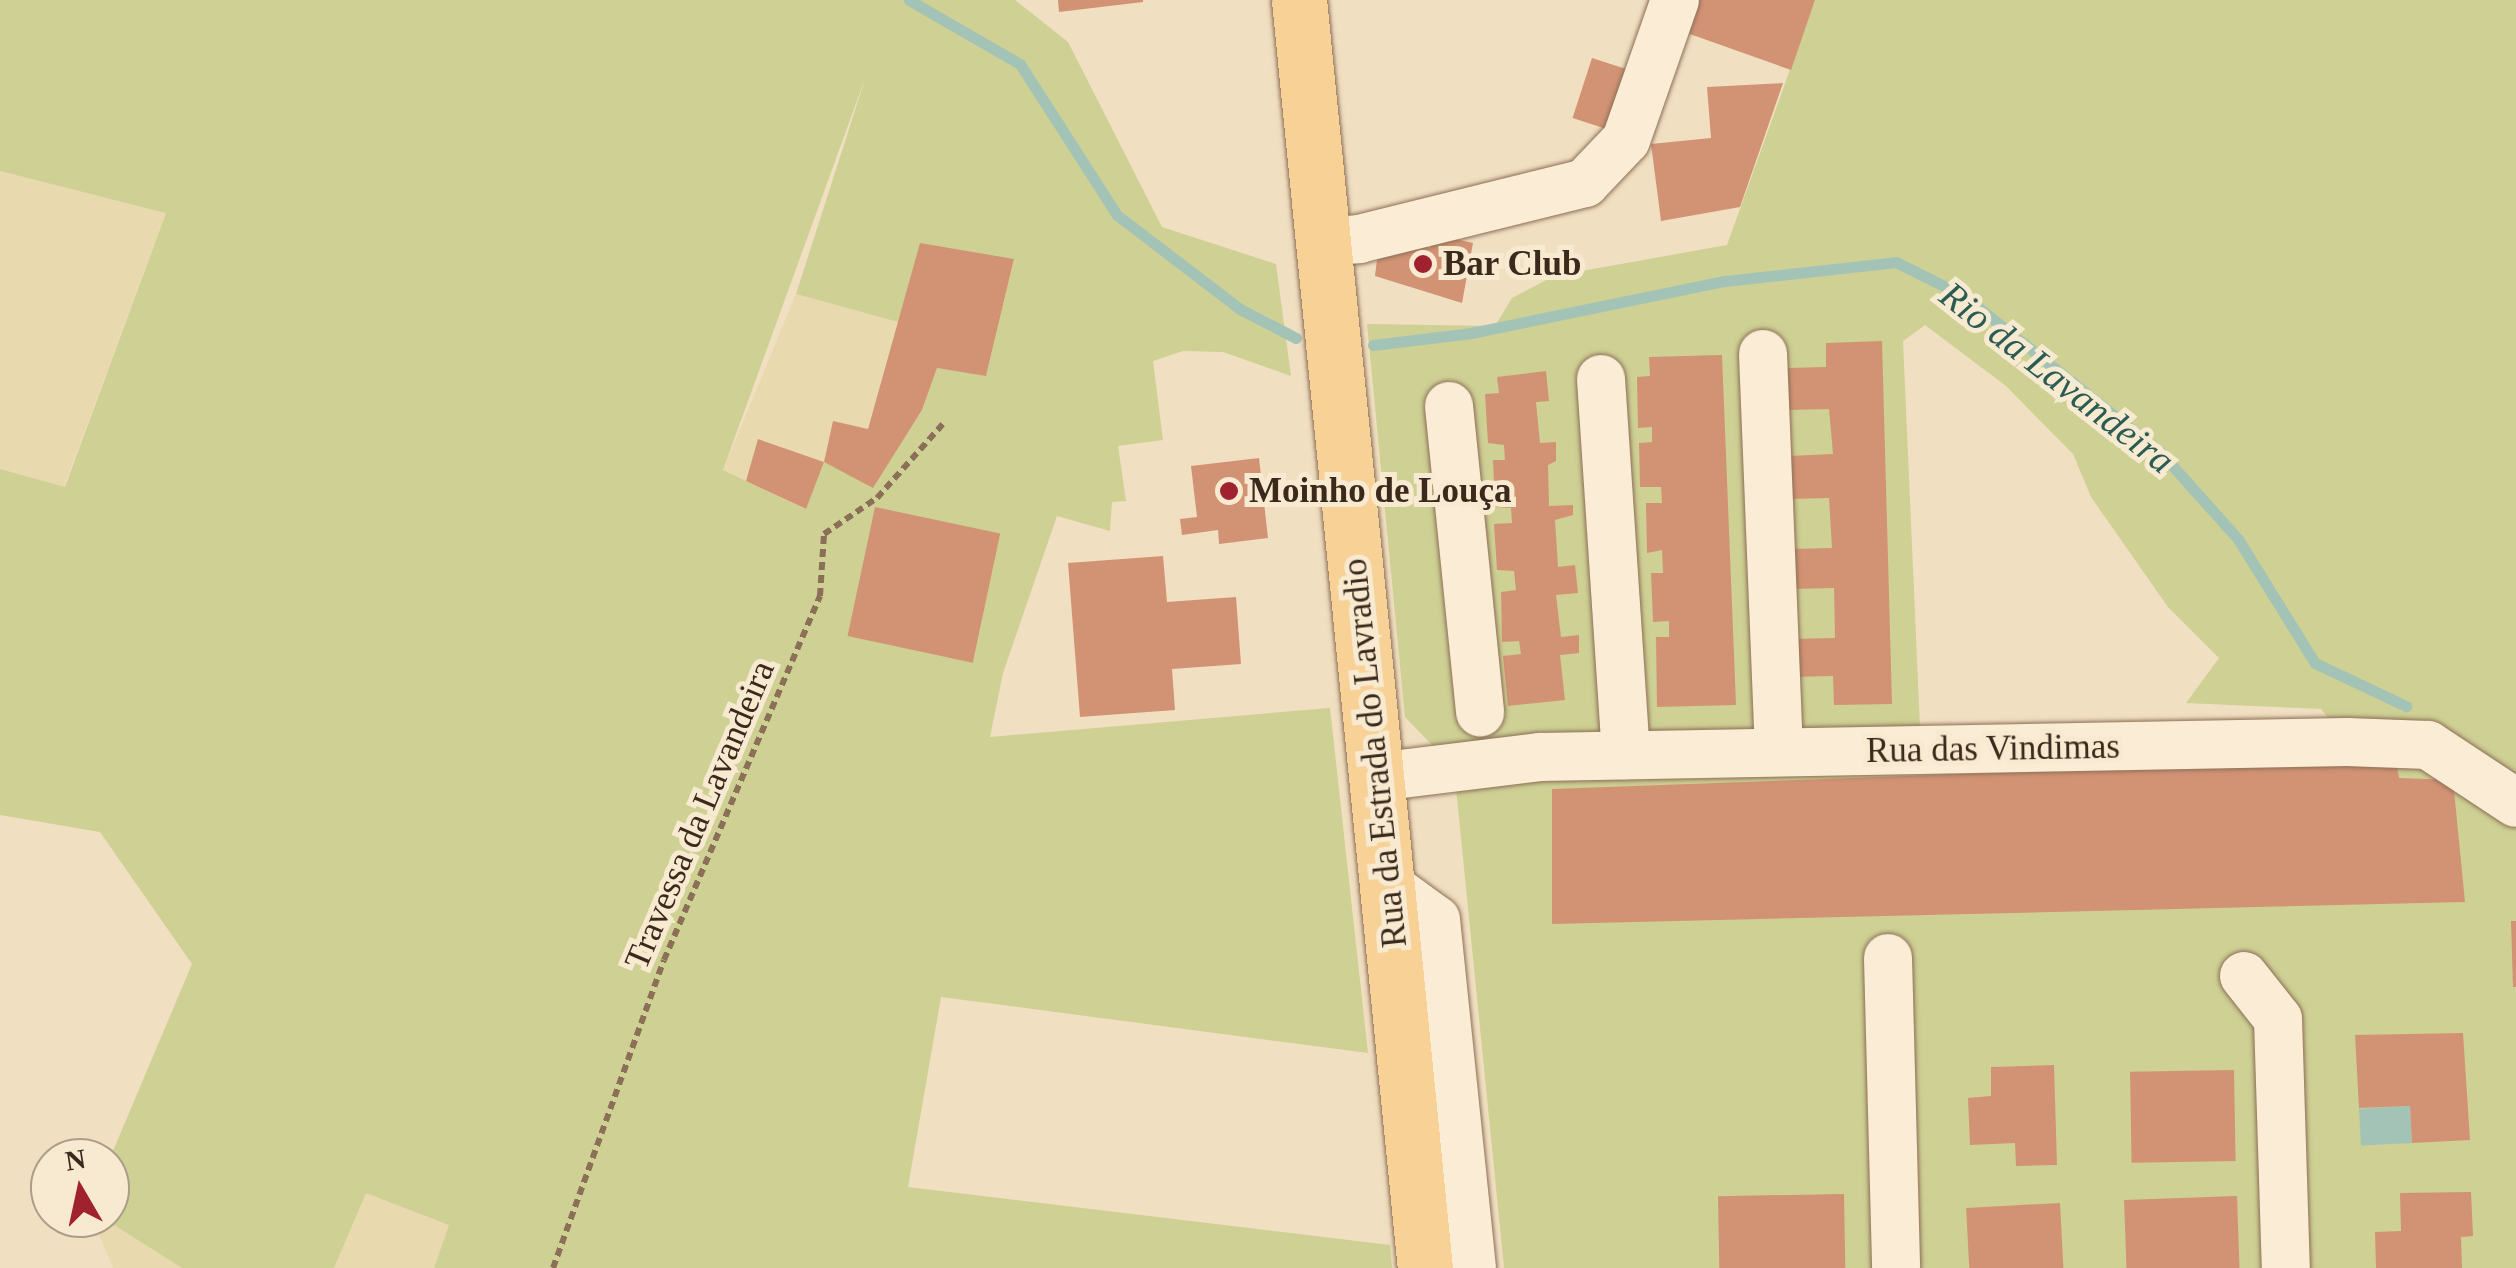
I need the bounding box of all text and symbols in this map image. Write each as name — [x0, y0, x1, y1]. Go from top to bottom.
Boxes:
place label: Bar Club — [1443, 243, 1582, 285]
marker: Bar Club — [1412, 253, 1434, 275]
water label: Rio da Lavandeira — [1931, 272, 2183, 484]
place label: Moinho de Louça — [1249, 470, 1512, 512]
marker: Moinho de Louça — [1218, 480, 1240, 502]
street label: Rua da Estrada do Lavradio — [1334, 557, 1416, 949]
street label: Travessa da Lavandeira — [616, 654, 784, 976]
street label: Rua das Vindimas — [1865, 726, 2121, 772]
north arrow — [30, 1138, 130, 1238]
text: N — [63, 1143, 88, 1177]

